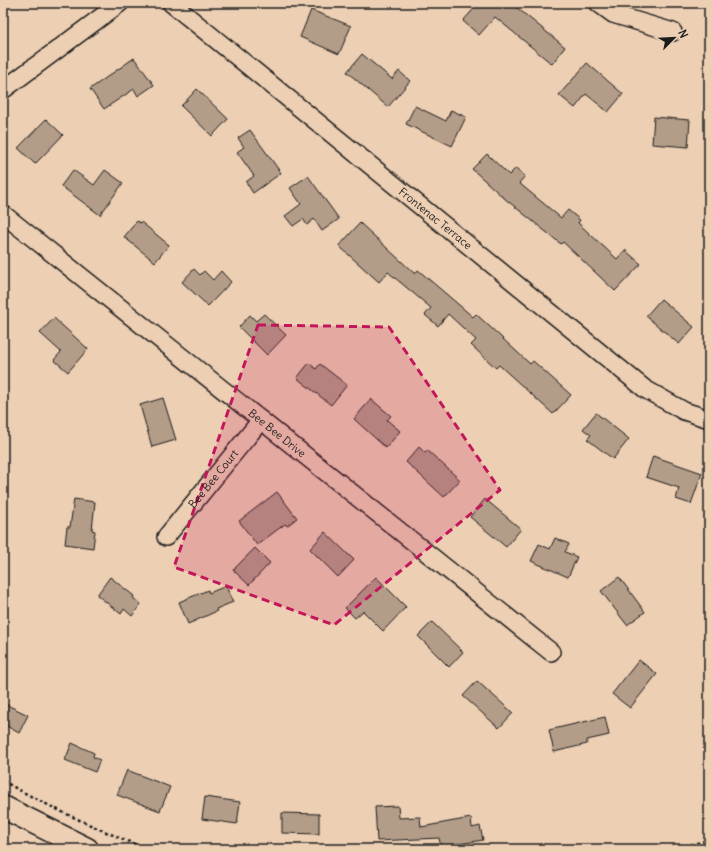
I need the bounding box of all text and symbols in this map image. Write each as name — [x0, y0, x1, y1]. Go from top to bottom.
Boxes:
north arrow — [654, 18, 694, 58]
text: N — [675, 28, 691, 40]
street label: Frontenac Terrace — [396, 184, 475, 252]
street label: Bee Bee Drive — [246, 406, 309, 460]
street label: Bee Bee Court — [185, 446, 241, 511]

